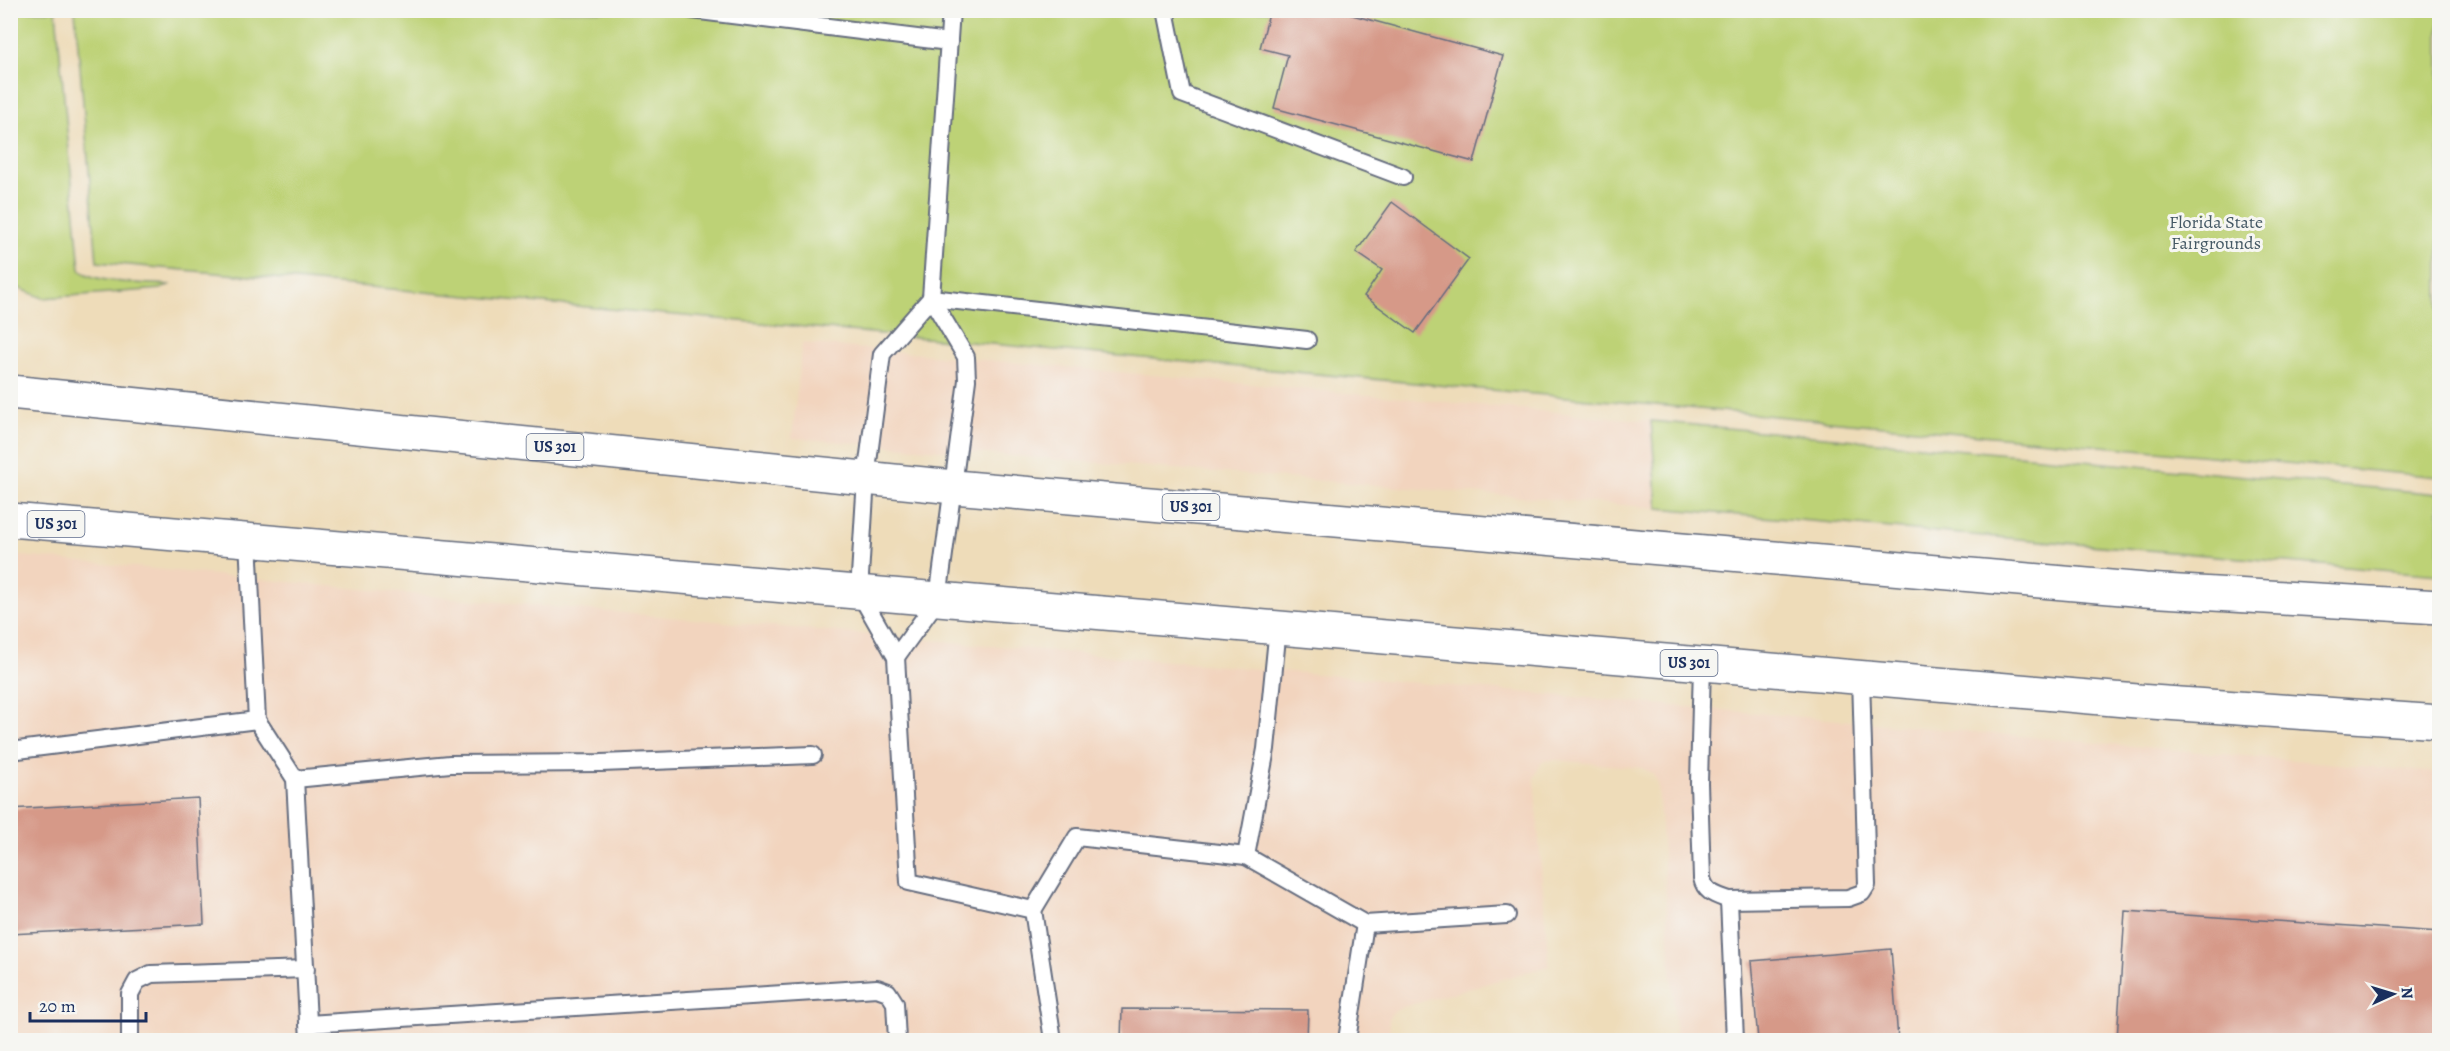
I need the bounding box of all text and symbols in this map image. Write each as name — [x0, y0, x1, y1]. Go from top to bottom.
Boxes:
park label: Florida State Fairgrounds — [2169, 210, 2263, 255]
road number: US 301 — [526, 434, 584, 460]
road number: US 301 — [1162, 494, 1220, 520]
road number: US 301 — [28, 511, 84, 537]
road number: US 301 — [1660, 650, 1718, 676]
north arrow — [2363, 964, 2423, 1024]
scale bar — [30, 985, 146, 1023]
text: N — [2396, 986, 2418, 1000]
text: 20 m — [39, 994, 76, 1018]

